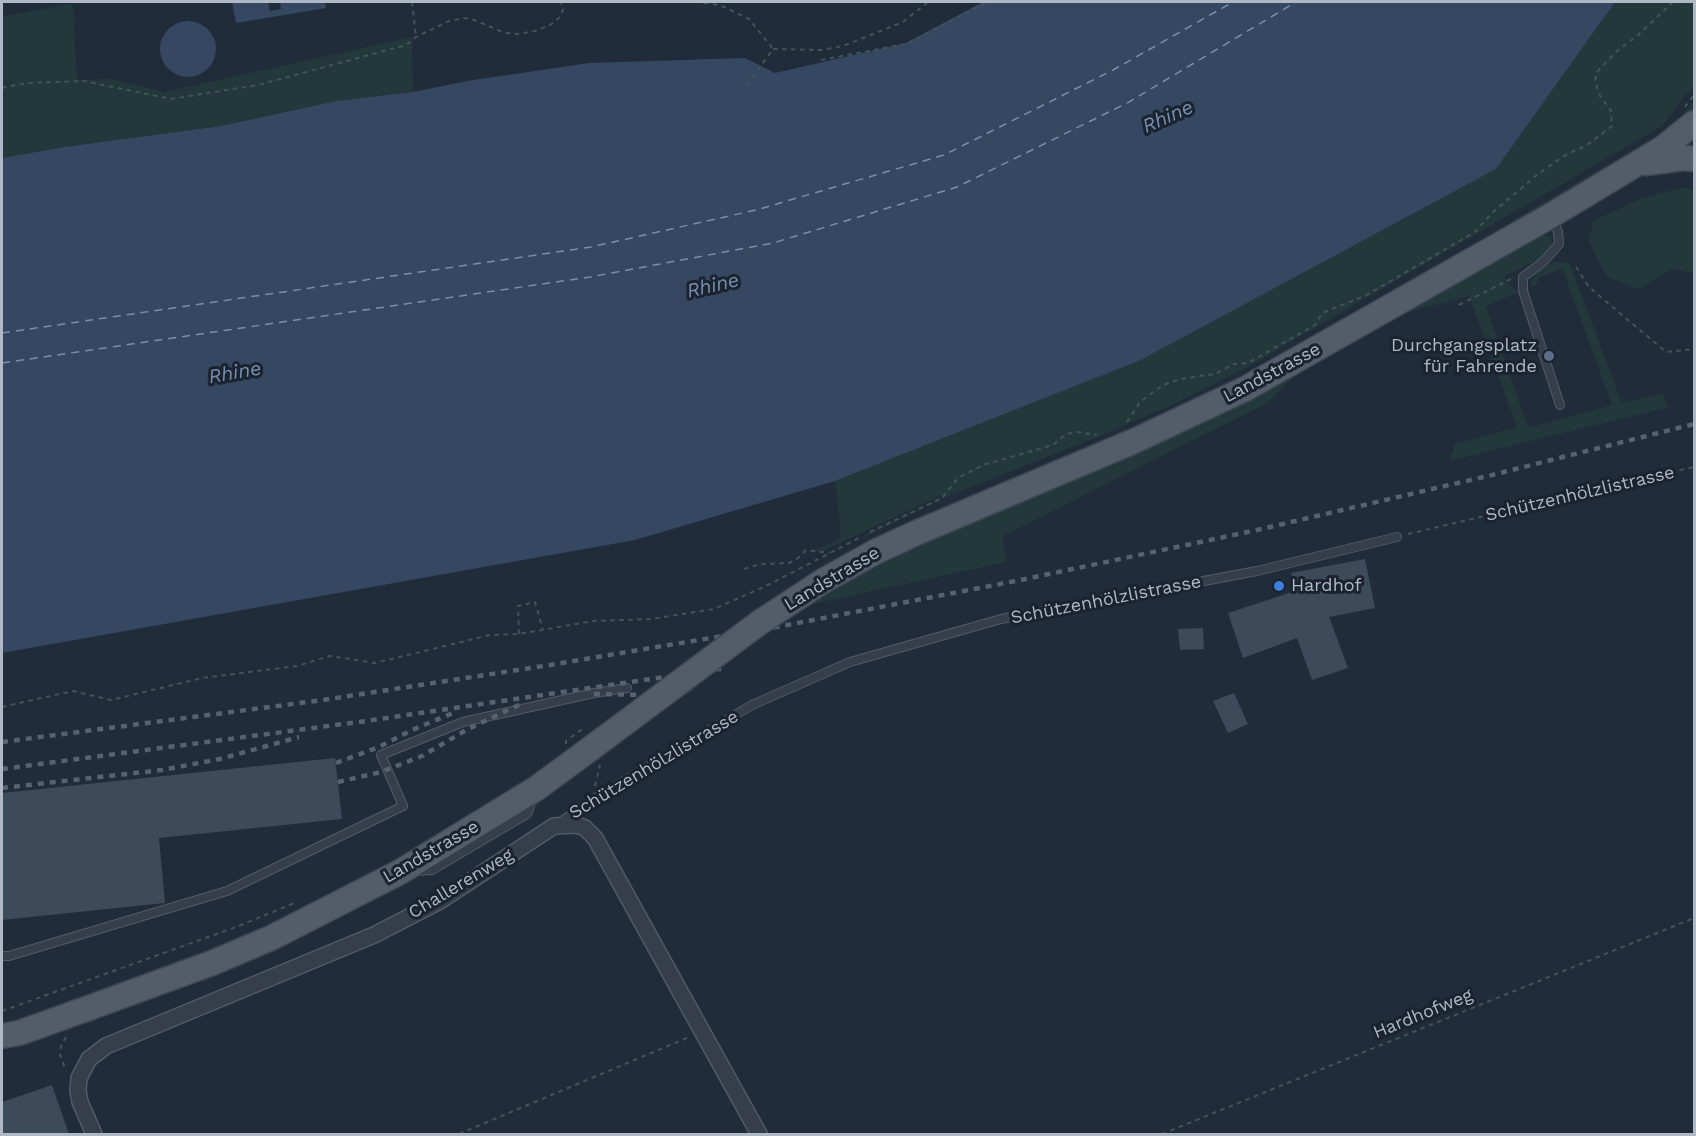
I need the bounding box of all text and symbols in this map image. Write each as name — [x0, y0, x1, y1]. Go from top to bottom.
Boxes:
water label: Rhine — [1139, 95, 1197, 139]
water label: Rhine — [684, 268, 742, 304]
place label: Durchgangsplatz für Fahrende — [1391, 335, 1537, 378]
street label: Landstrasse — [1220, 338, 1324, 408]
marker: Durchgangsplatz für Fahrende — [1542, 349, 1556, 363]
water label: Rhine — [207, 357, 263, 389]
street label: Schützenhölzlistrasse — [1483, 462, 1677, 526]
street label: Landstrasse — [781, 542, 883, 616]
street label: Schützenhölzlistrasse — [1009, 571, 1203, 629]
place label: Hardhof — [1291, 575, 1361, 597]
marker: Hardhof — [1272, 579, 1286, 593]
street label: Schützenhölzlistrasse — [566, 706, 742, 824]
street label: Landstrasse — [379, 816, 483, 888]
street label: Challerenweg — [405, 844, 517, 924]
street label: Hardhofweg — [1370, 984, 1476, 1044]

